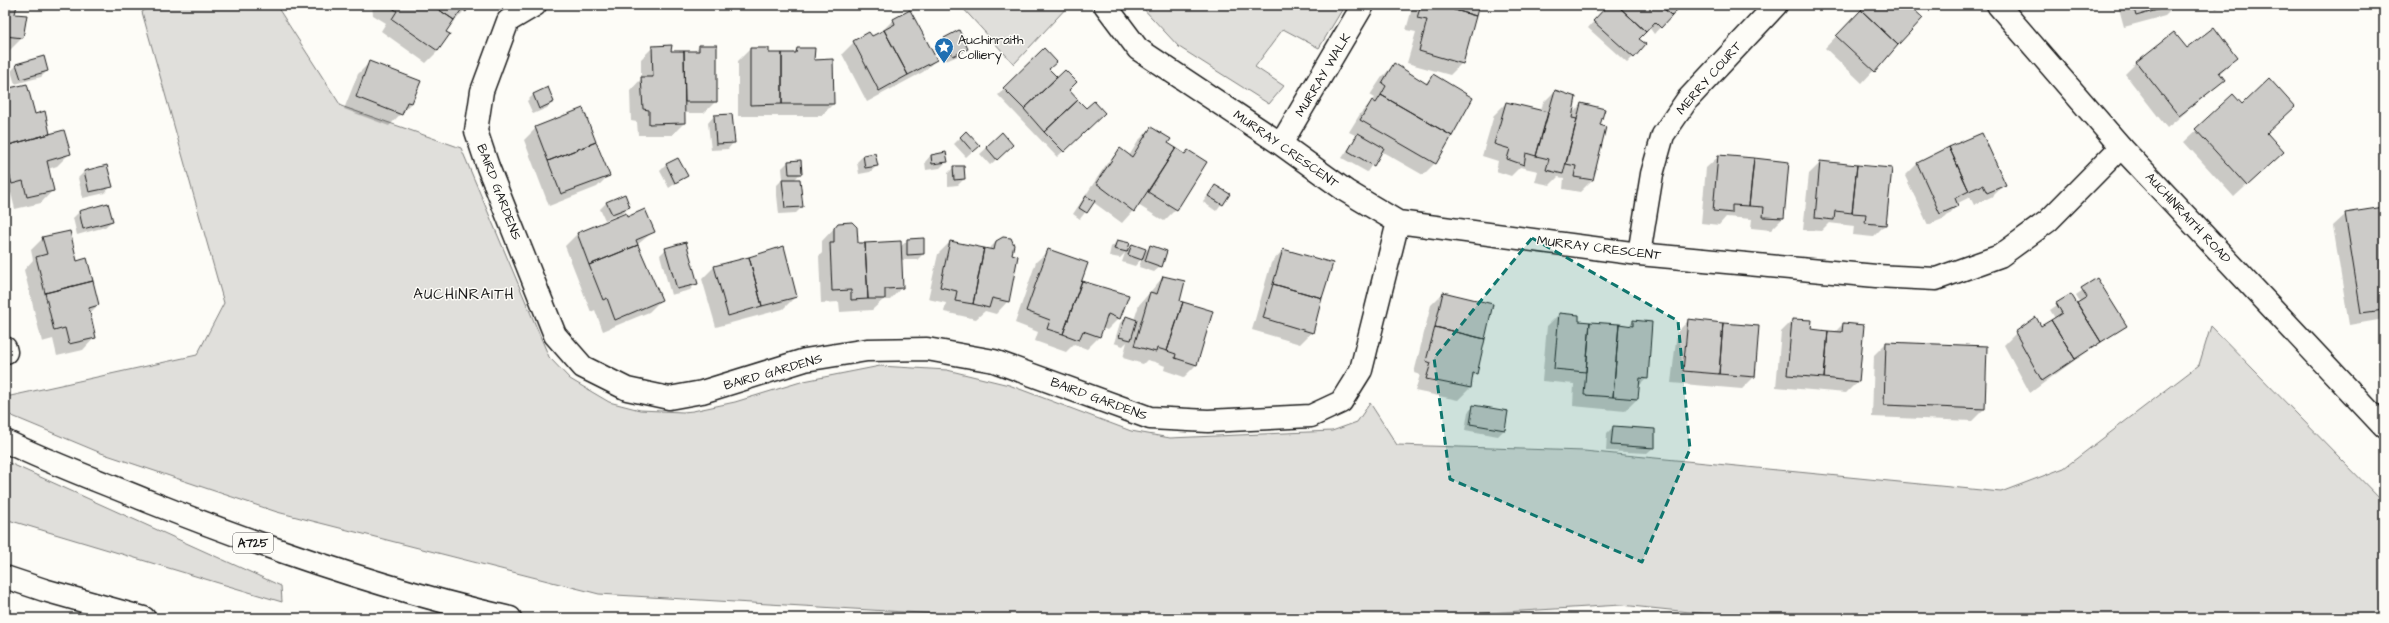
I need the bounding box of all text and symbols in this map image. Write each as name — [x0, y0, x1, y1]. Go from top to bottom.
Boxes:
street label: MURRAY WALK — [1291, 30, 1355, 120]
place label: Auchinraith Colliery — [958, 31, 1024, 65]
place icon: Auchinraith Colliery — [933, 36, 955, 64]
street label: MERRY COURT — [1672, 37, 1746, 119]
street label: MURRAY CRESCENT — [1230, 106, 1343, 193]
street label: BAIRD GARDENS — [472, 141, 526, 243]
street label: AUCHINRAITH ROAD — [2141, 169, 2235, 268]
street label: MURRAY CRESCENT — [1536, 231, 1663, 265]
district label: AUCHINRAITH — [413, 284, 515, 305]
street label: BAIRD GARDENS — [722, 349, 824, 395]
street label: BAIRD GARDENS — [1048, 373, 1150, 425]
road number: A725 — [233, 533, 273, 553]

